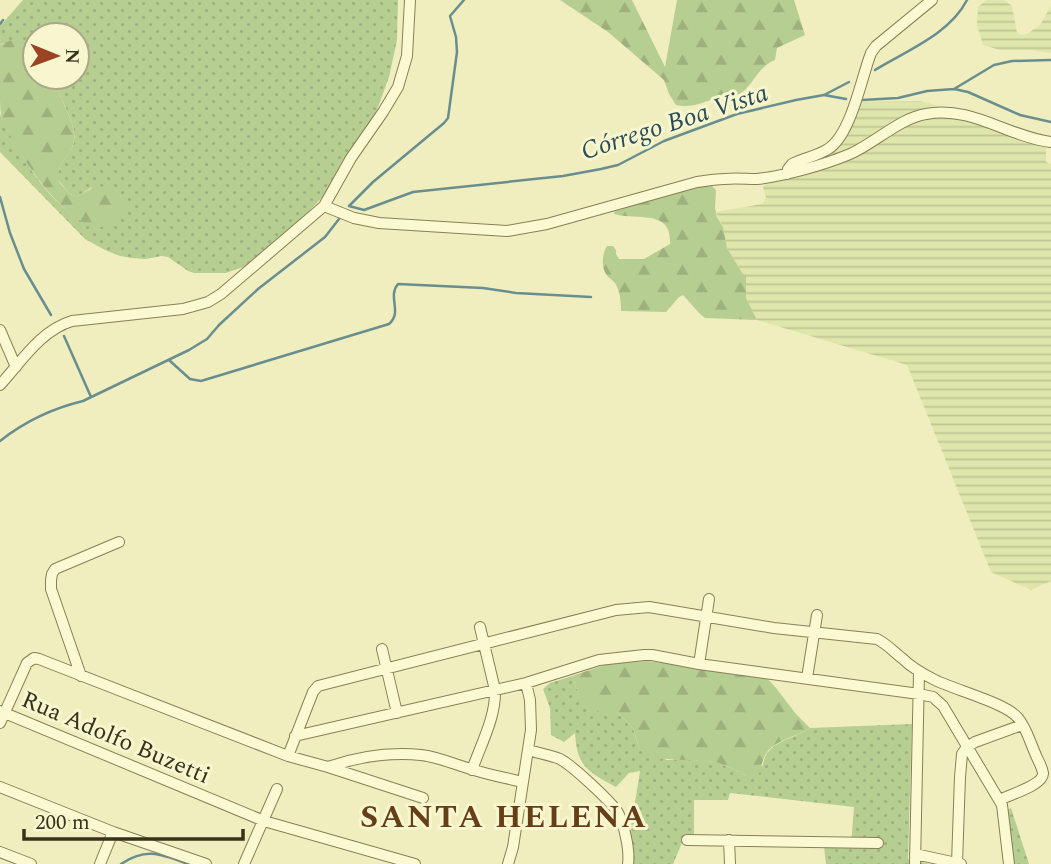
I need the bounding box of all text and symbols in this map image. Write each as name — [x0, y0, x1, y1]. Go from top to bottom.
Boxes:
north arrow — [21, 21, 91, 91]
text: N — [57, 48, 86, 64]
water label: Córrego Boa Vista — [575, 73, 773, 171]
street label: Rua Adolfo Buzetti — [16, 682, 216, 794]
district label: SANTA HELENA — [360, 793, 648, 842]
scale bar — [24, 798, 243, 842]
text: 200 m — [35, 807, 90, 839]

